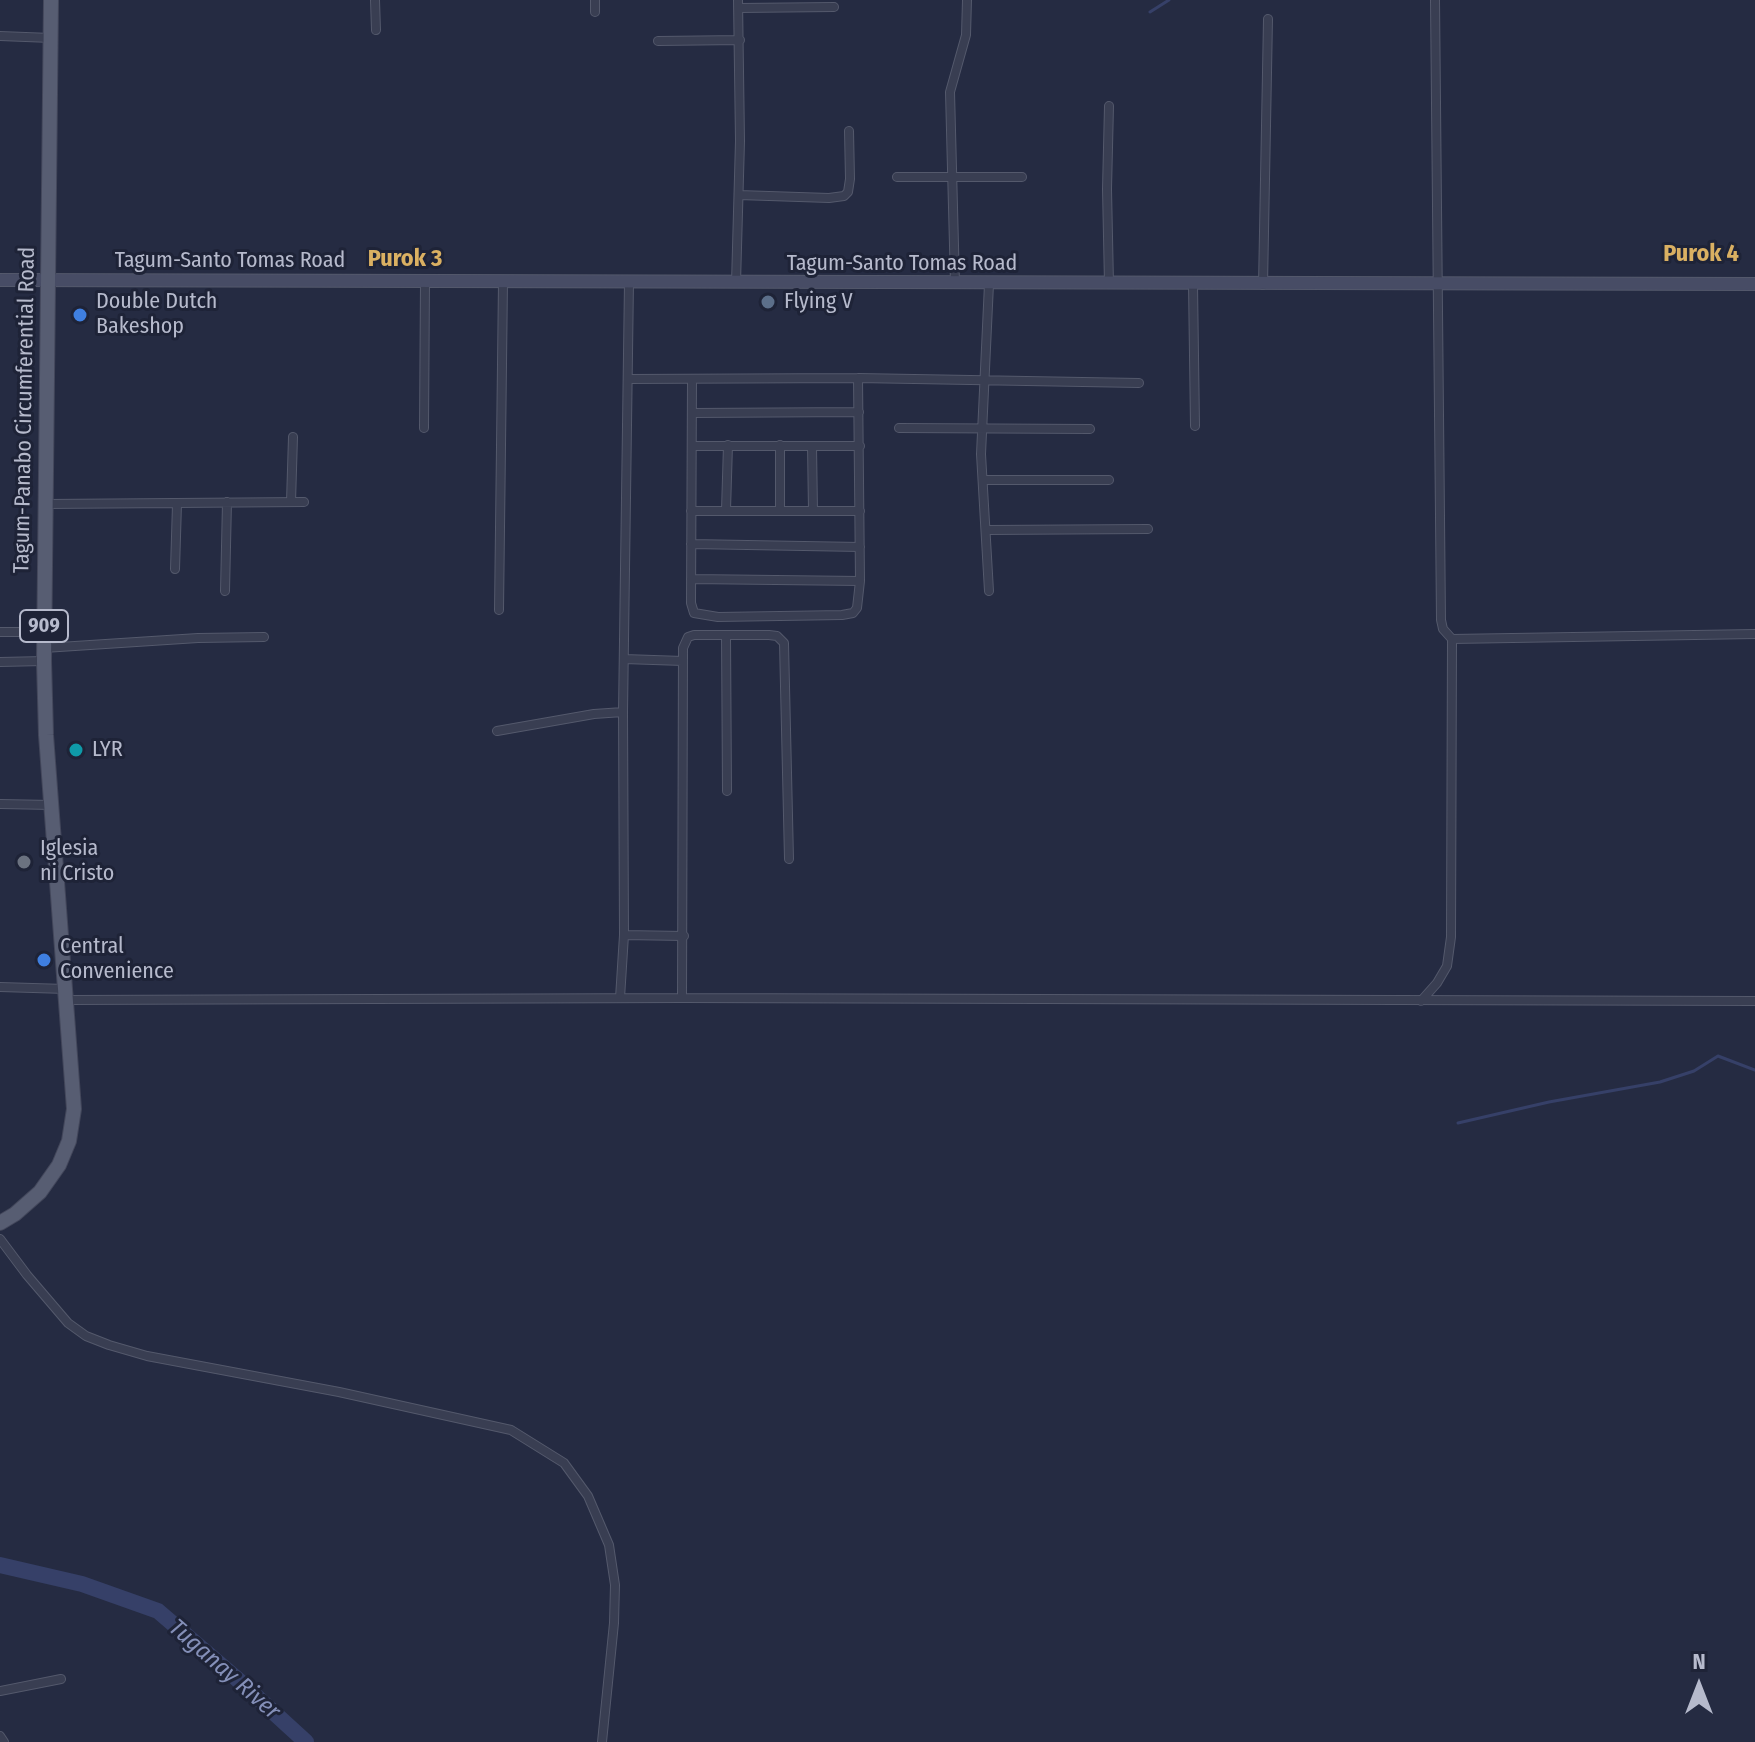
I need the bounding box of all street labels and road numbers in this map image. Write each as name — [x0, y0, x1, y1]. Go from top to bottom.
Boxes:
street label: Tagum-Panabo Circumferential Road — [9, 247, 41, 573]
street label: Tagum-Santo Tomas Road — [115, 248, 345, 274]
street label: Tagum-Santo Tomas Road — [787, 251, 1017, 277]
road number: 909 — [20, 610, 68, 642]

